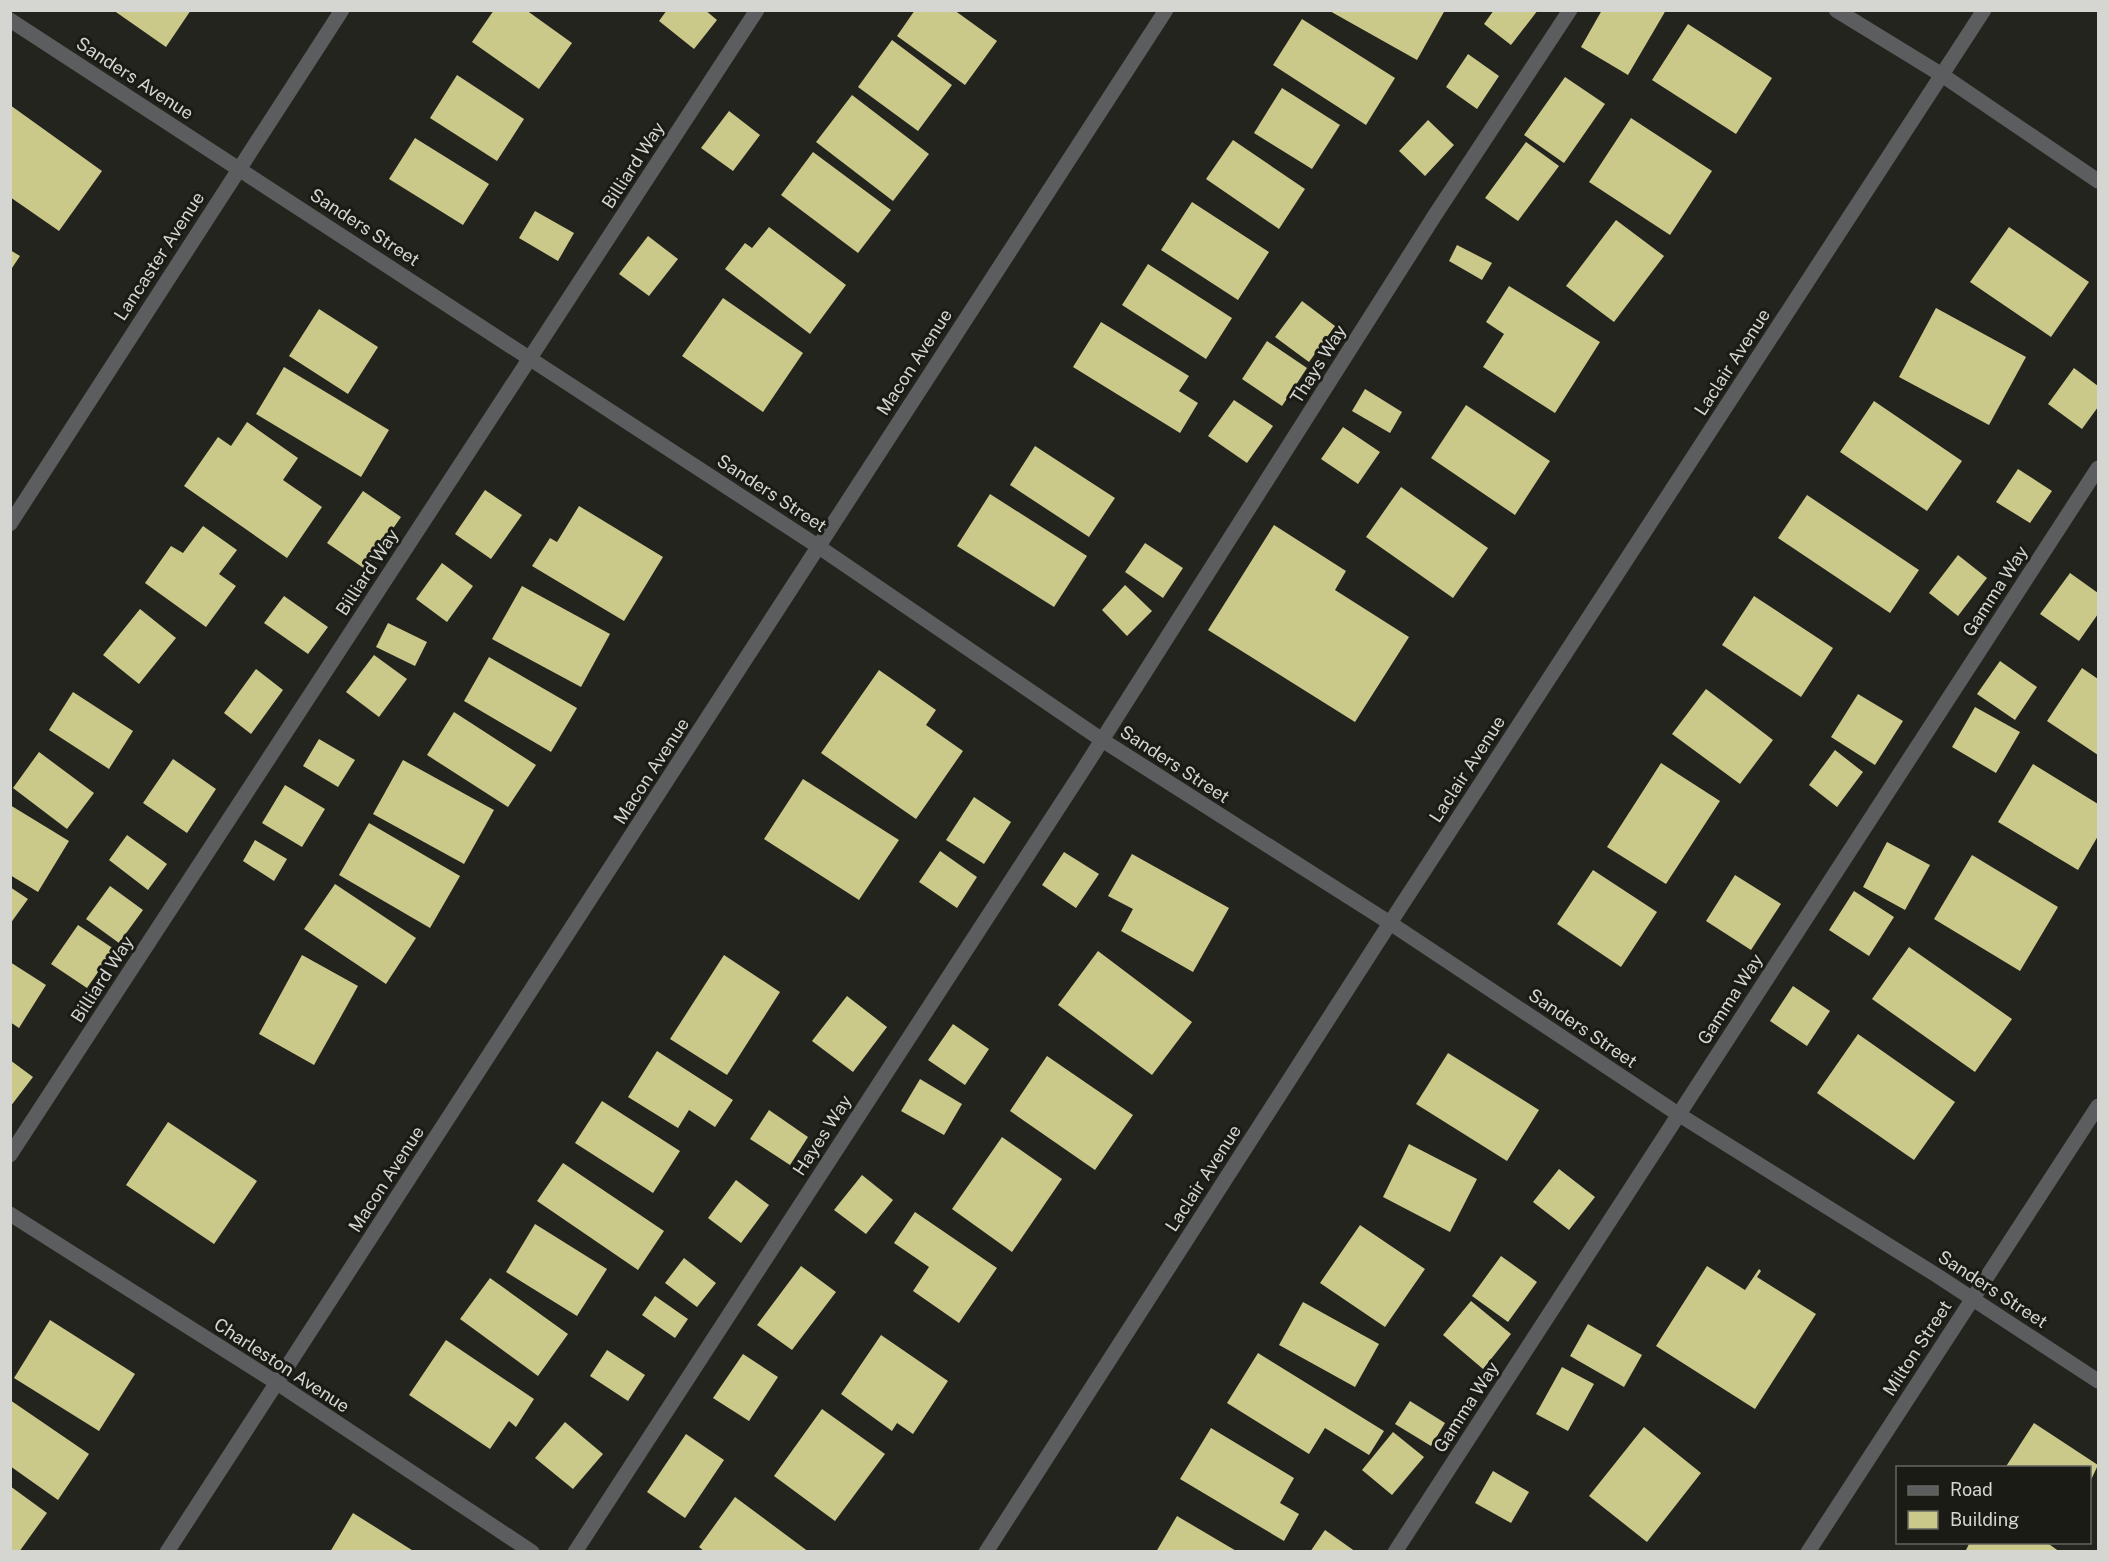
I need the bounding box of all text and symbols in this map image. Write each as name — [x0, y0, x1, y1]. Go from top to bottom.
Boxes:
street label: Sanders Avenue — [72, 32, 198, 124]
street label: Billiard Way — [597, 118, 669, 212]
street label: Sanders Street — [306, 184, 424, 270]
street label: Lancaster Avenue — [110, 188, 208, 324]
street label: Macon Avenue — [872, 305, 956, 419]
street label: Laclair Avenue — [1690, 305, 1774, 419]
street label: Thays Way — [1286, 320, 1351, 407]
street label: Sanders Street — [713, 450, 831, 536]
street label: Billiard Way — [331, 525, 403, 619]
street label: Gamma Way — [1958, 541, 2032, 640]
street label: Laclair Avenue — [1425, 712, 1509, 826]
street label: Macon Avenue — [609, 714, 693, 828]
street label: Sanders Street — [1116, 721, 1234, 807]
street label: Billiard Way — [66, 932, 138, 1026]
street label: Gamma Way — [1693, 949, 1767, 1048]
street label: Sanders Street — [1525, 984, 1641, 1072]
street label: Hayes Way — [788, 1091, 856, 1179]
street label: Laclair Avenue — [1161, 1121, 1245, 1235]
street label: Macon Avenue — [344, 1122, 428, 1236]
street label: Sanders Street — [1934, 1246, 2052, 1332]
street label: Milton Street — [1878, 1296, 1956, 1400]
street label: Charleston Avenue — [210, 1313, 354, 1417]
street label: Gamma Way — [1429, 1357, 1503, 1456]
legend — [1896, 1466, 2091, 1544]
text: Road — [1950, 1479, 1993, 1500]
text: Building — [1950, 1509, 2019, 1530]

